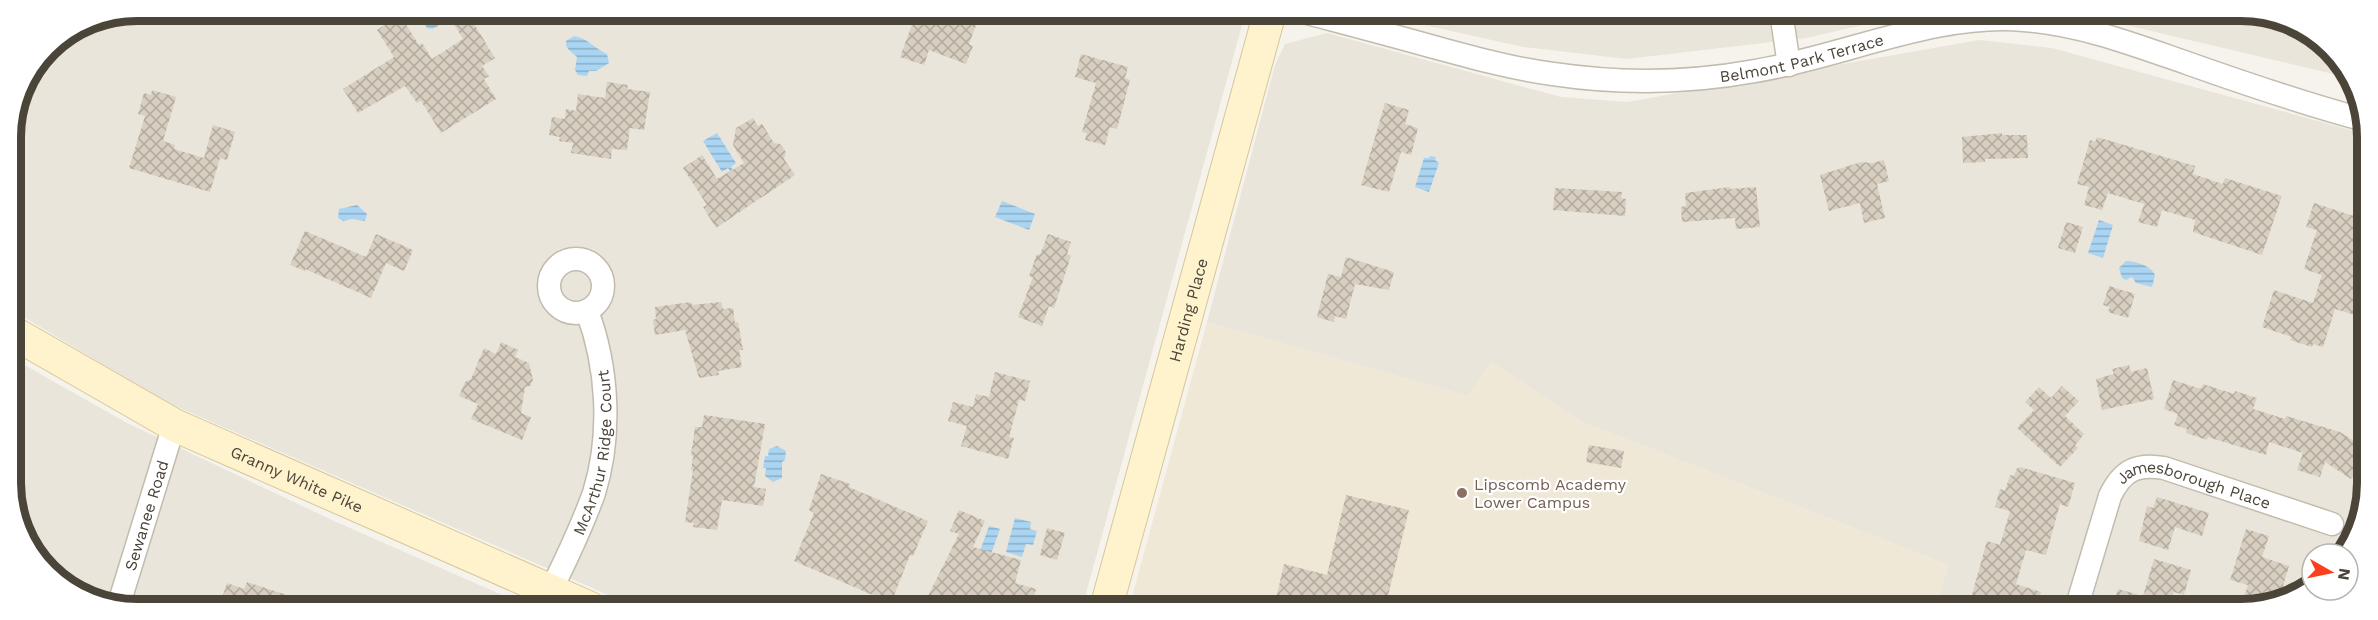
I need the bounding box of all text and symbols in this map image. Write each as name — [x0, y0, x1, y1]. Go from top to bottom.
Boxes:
street label: Belmont Park Terrace — [1719, 30, 1886, 86]
street label: Harding Place — [1165, 256, 1211, 364]
street label: McArthur Ridge Court — [569, 369, 615, 538]
street label: Granny White Pike — [228, 442, 366, 516]
street label: Jamesborough Place — [2112, 457, 2273, 512]
street label: Sewanee Road — [120, 458, 172, 573]
place label: Lipscomb Academy Lower Campus — [1474, 475, 1627, 512]
marker: Lipscomb Academy Lower Campus — [1455, 486, 1469, 500]
north arrow — [2300, 542, 2360, 602]
text: N — [2334, 567, 2355, 582]

